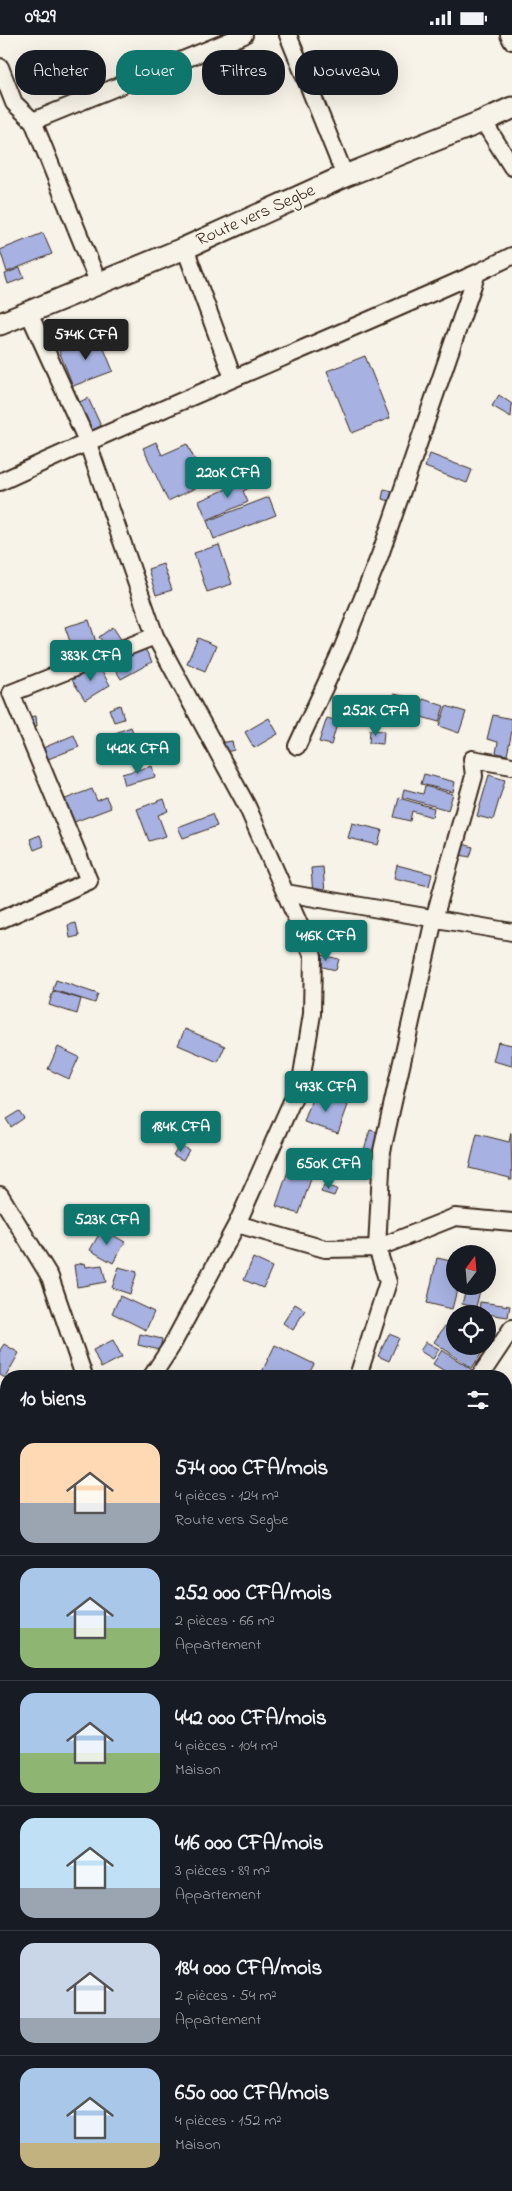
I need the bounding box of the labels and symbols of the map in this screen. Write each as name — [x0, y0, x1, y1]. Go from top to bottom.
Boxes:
street label: Route vers Segbe — [192, 178, 321, 255]
pin: 574K CFA — [34, 319, 138, 361]
pin: 220K CFA — [176, 457, 280, 499]
pin: 383K CFA — [39, 639, 143, 682]
pin: 252K CFA — [324, 695, 428, 737]
pin: 442K CFA — [86, 733, 190, 775]
pin: 416K CFA — [274, 919, 378, 962]
pin: 473K CFA — [274, 1071, 378, 1113]
pin: 184K CFA — [129, 1111, 233, 1153]
pin: 650K CFA — [277, 1147, 381, 1190]
pin: 523K CFA — [55, 1203, 159, 1246]
north arrow — [446, 1245, 496, 1295]

